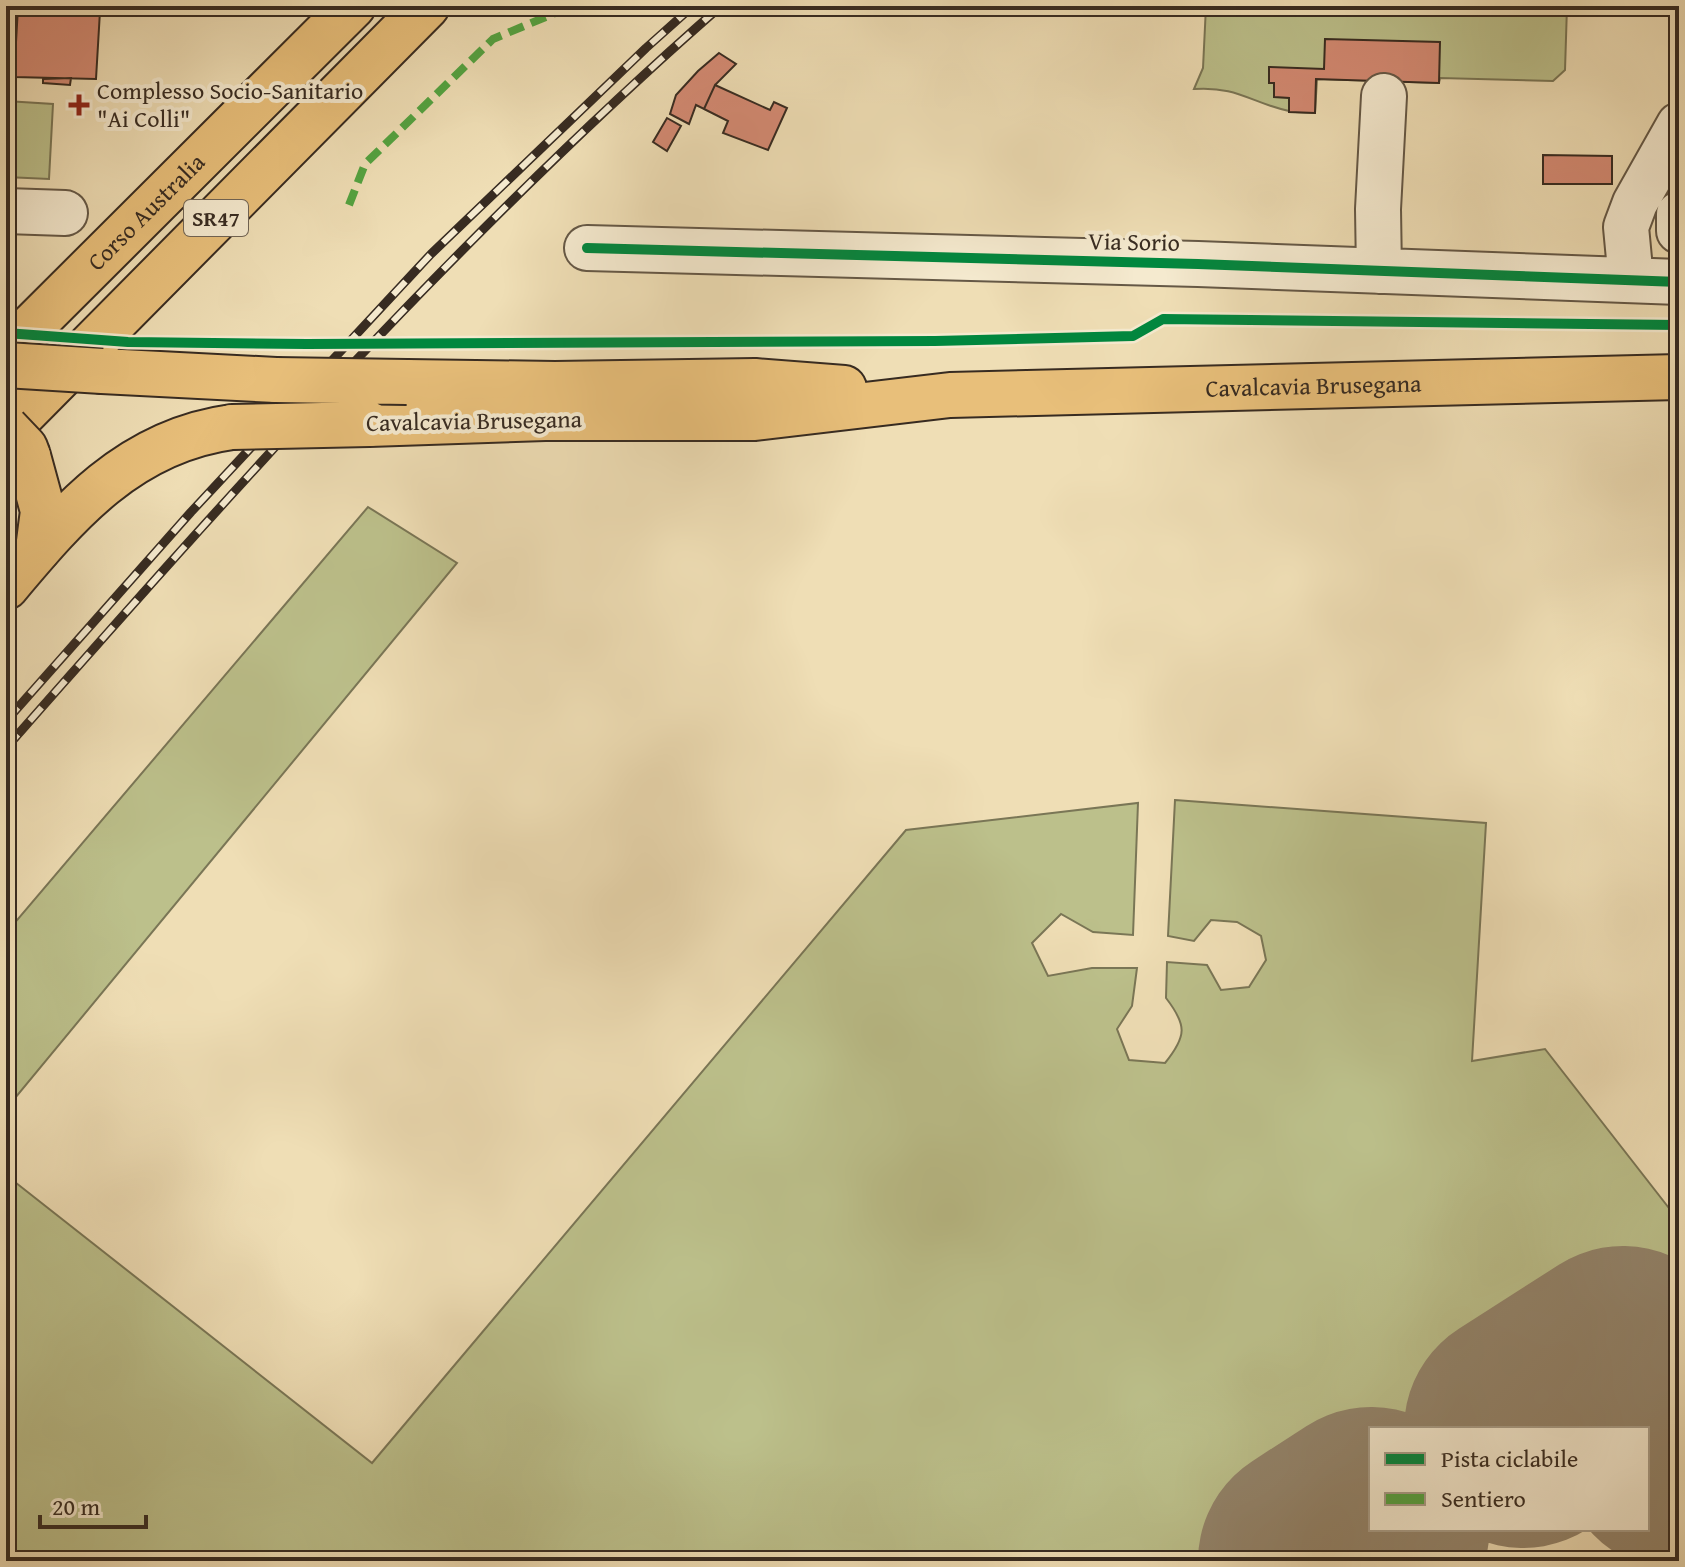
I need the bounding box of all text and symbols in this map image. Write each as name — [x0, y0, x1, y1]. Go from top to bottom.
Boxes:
place label: Complesso Socio-Sanitario "Ai Colli" — [97, 73, 363, 136]
marker: Complesso Socio-Sanitario "Ai Colli" — [68, 94, 90, 116]
street label: Corso Australia — [79, 145, 213, 278]
road number: SR47 — [184, 200, 248, 236]
street label: Via Sorio — [1088, 223, 1180, 260]
street label: Cavalcavia Brusegana — [1205, 365, 1422, 406]
street label: Cavalcavia Brusegana — [366, 401, 583, 440]
legend — [1369, 1427, 1649, 1531]
text: Pista ciclabile — [1441, 1441, 1578, 1476]
scale bar — [40, 1479, 146, 1529]
text: Sentiero — [1441, 1481, 1526, 1516]
text: 20 m — [52, 1489, 100, 1524]

